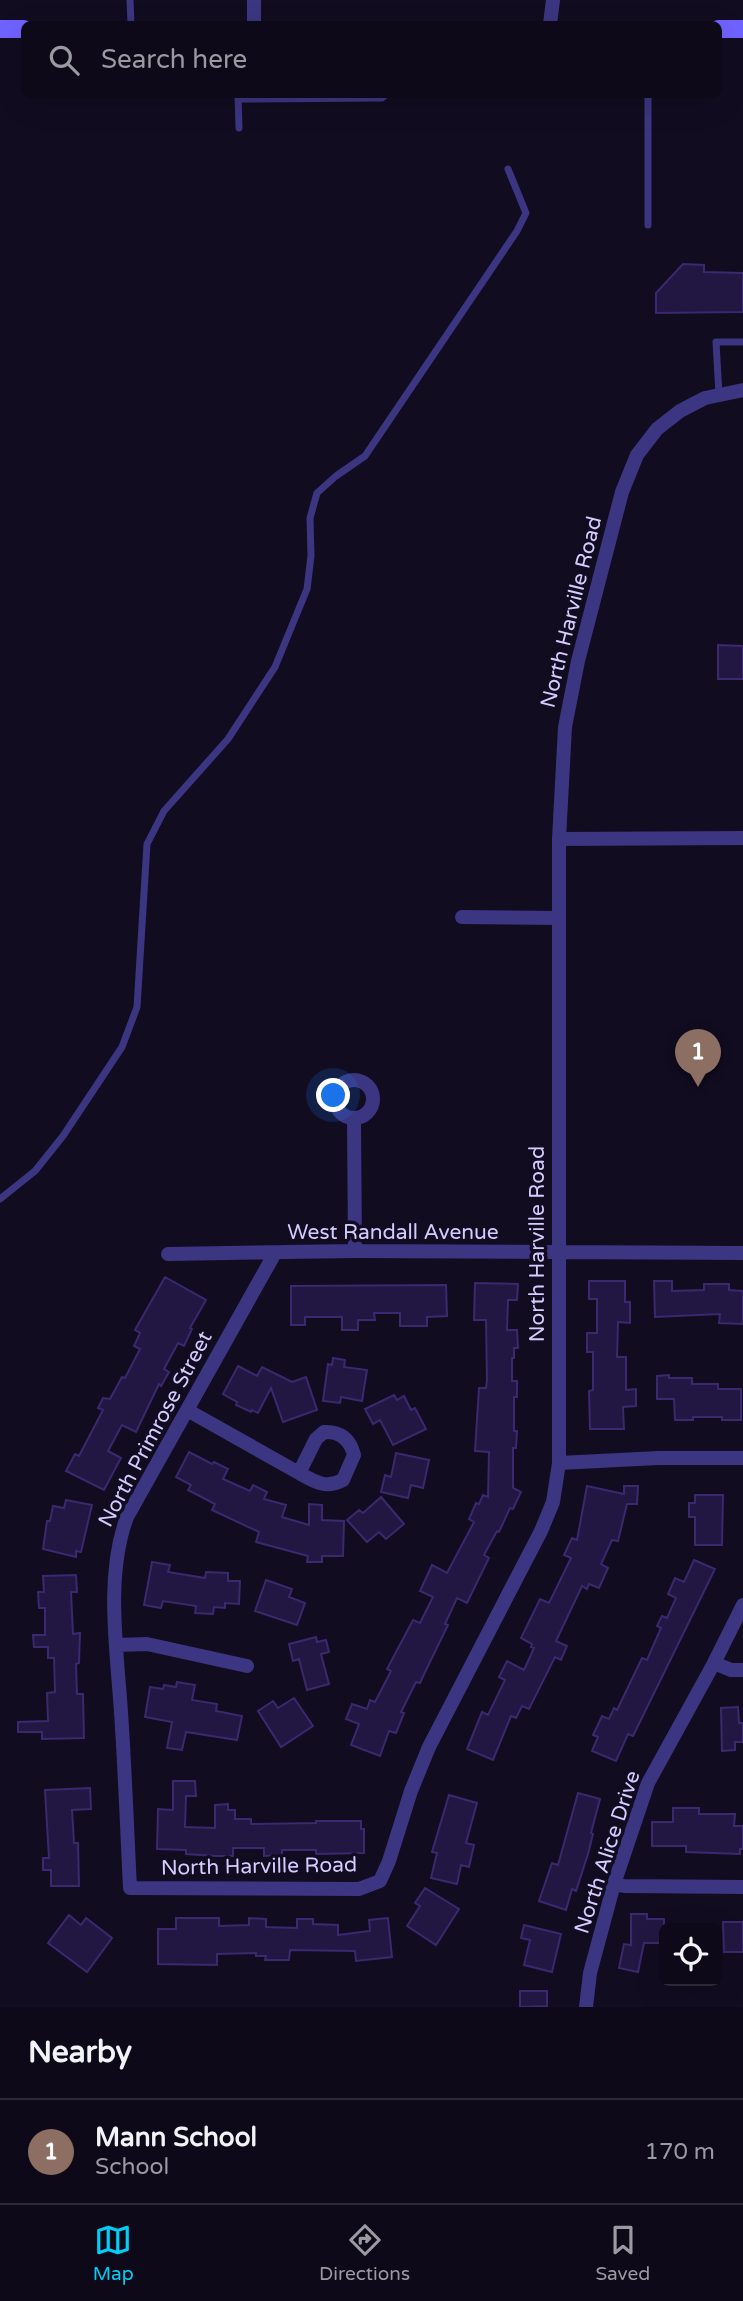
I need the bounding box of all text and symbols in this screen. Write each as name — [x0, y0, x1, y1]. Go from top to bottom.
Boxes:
search box — [21, 21, 722, 98]
icon: search — [45, 41, 83, 79]
text: Search here — [101, 44, 247, 75]
street label: North Harville Road — [536, 514, 607, 710]
pin: 1 — [675, 1029, 721, 1087]
your location — [316, 1078, 350, 1112]
street label: North Harville Road — [525, 1146, 550, 1342]
street label: West Randall Avenue — [287, 1220, 499, 1245]
street label: North Primrose Street — [93, 1327, 218, 1531]
street label: North Alice Drive — [569, 1767, 646, 1937]
street label: North Harville Road — [161, 1852, 357, 1881]
map controls — [659, 1923, 722, 1986]
button: locate — [659, 1923, 722, 1986]
text: Nearby — [28, 2034, 132, 2071]
text: Mann School — [95, 2122, 257, 2153]
text: 1 — [44, 2138, 58, 2166]
text: 170 m — [645, 2138, 715, 2166]
text: School — [95, 2153, 169, 2181]
tab: Map — [93, 2221, 134, 2285]
tab: Directions — [319, 2221, 410, 2285]
tab: Saved — [595, 2221, 650, 2285]

